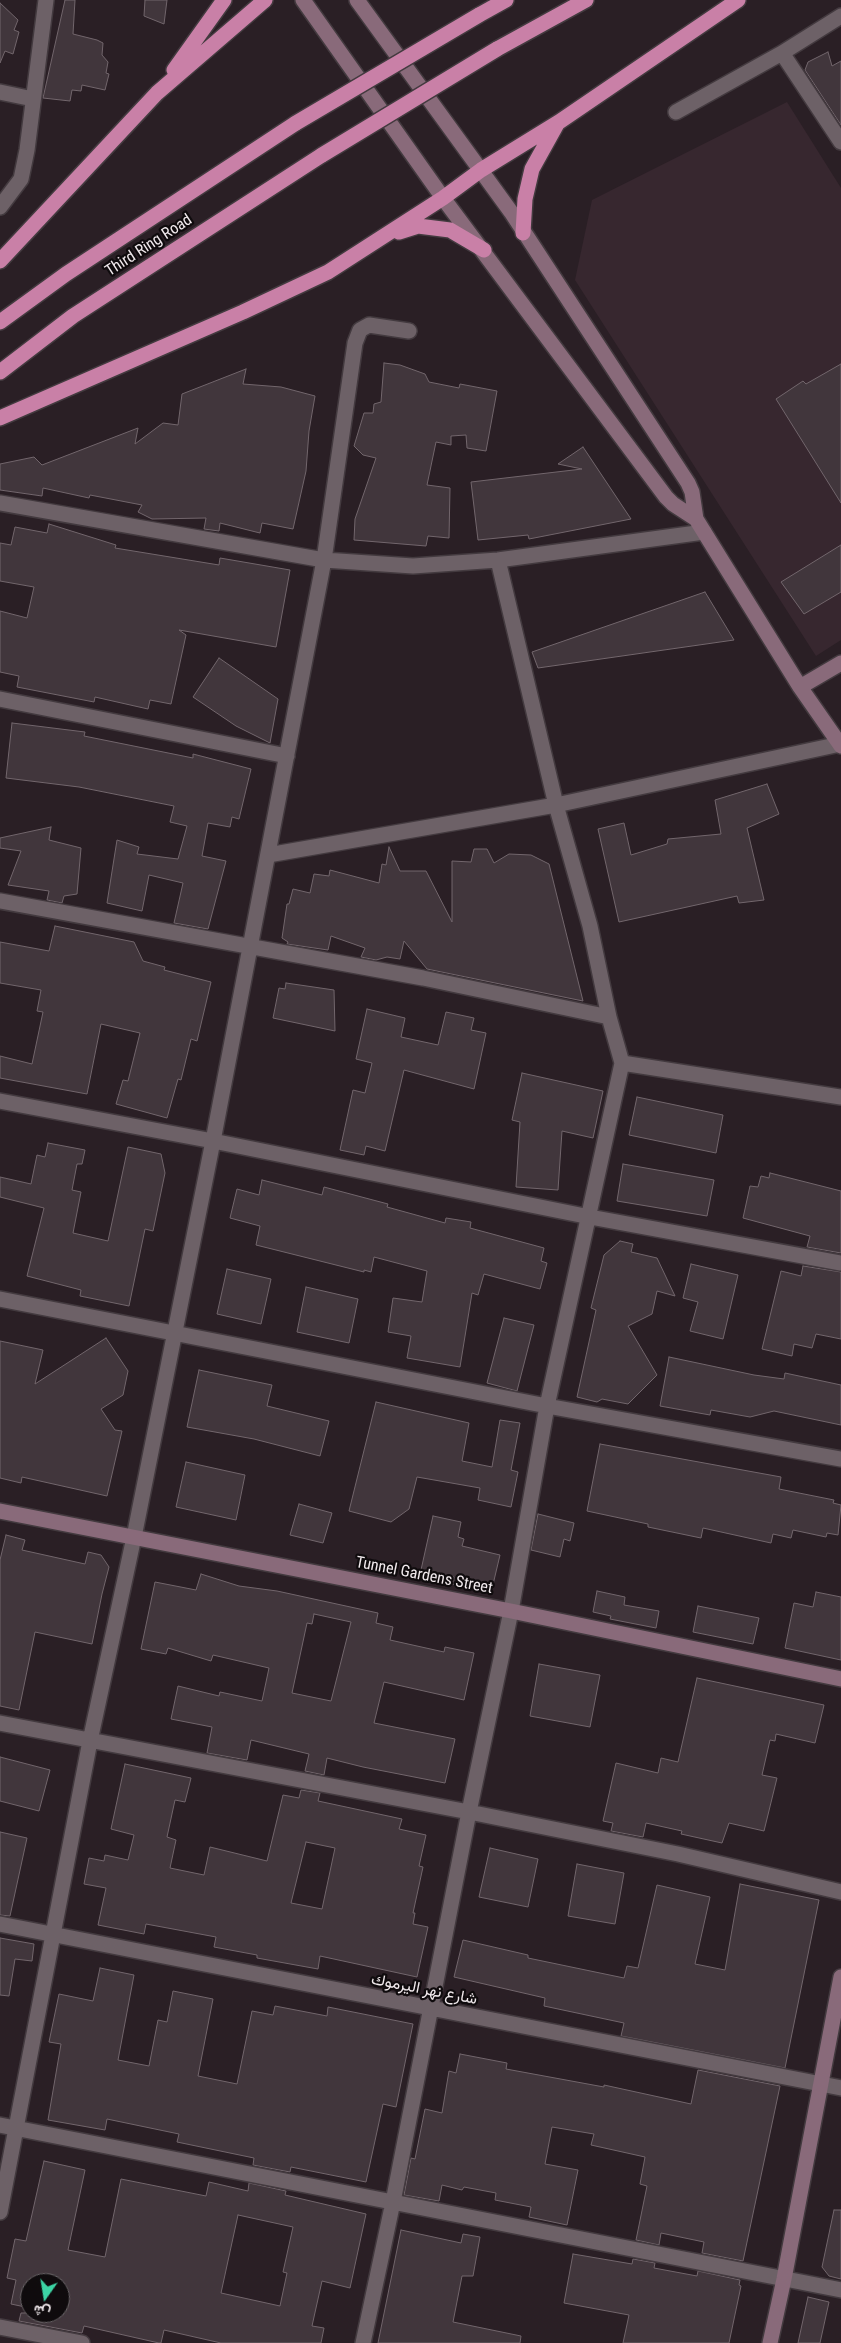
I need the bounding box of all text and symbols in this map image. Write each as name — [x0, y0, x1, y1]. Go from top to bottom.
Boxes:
street label: Third Ring Road — [102, 211, 196, 281]
street label: Tunnel Gardens Street — [354, 1553, 494, 1599]
street label: شارع نهر اليرموك — [369, 1970, 479, 2010]
north arrow — [20, 2273, 70, 2323]
text: ش — [32, 2302, 52, 2321]

